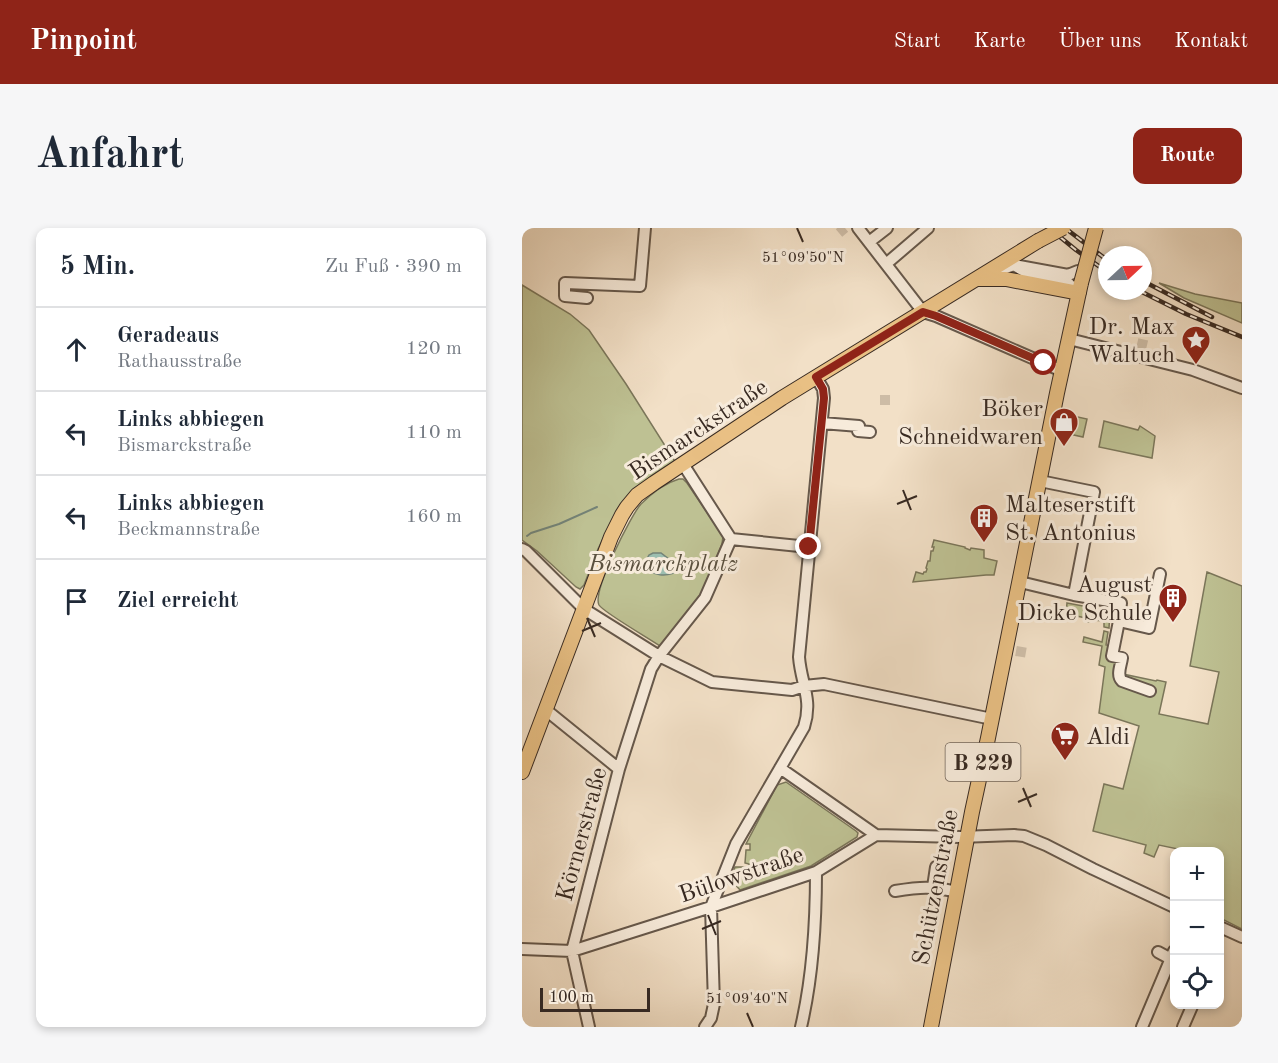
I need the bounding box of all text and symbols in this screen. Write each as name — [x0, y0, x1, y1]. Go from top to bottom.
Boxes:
text: Pinpoint — [30, 28, 137, 56]
text: Start — [894, 31, 941, 52]
text: Karte — [974, 31, 1025, 52]
text: Über uns — [1058, 31, 1141, 52]
text: Kontakt — [1174, 31, 1248, 52]
button: Route — [1133, 128, 1242, 184]
text: Anfahrt — [36, 135, 184, 177]
north arrow — [1098, 246, 1152, 300]
text: 51°09'50"N — [762, 251, 844, 266]
text: 5 Min. — [60, 254, 135, 280]
text: Zu Fuß · 390 m — [325, 257, 462, 277]
place label: Dr. Max Waltuch — [1088, 316, 1175, 368]
place icon: Dr. Max Waltuch — [1180, 324, 1212, 366]
text: Geradeaus — [117, 325, 219, 347]
icon: ahead — [60, 333, 93, 366]
text: 120 m — [406, 339, 462, 359]
route start — [1030, 349, 1056, 375]
text: Rathausstraße — [117, 352, 242, 372]
street label: Bismarckstraße — [626, 376, 773, 486]
place label: Böker Schneidwaren — [898, 398, 1043, 450]
shop icon: Böker Schneidwaren — [1048, 406, 1080, 448]
text: Links abbiegen — [117, 409, 265, 431]
icon: left — [60, 417, 93, 450]
text: 110 m — [406, 423, 462, 443]
text: Bismarckstraße — [117, 436, 251, 456]
text: Links abbiegen — [117, 493, 265, 515]
place label: Malteserstift St. Antonius — [1005, 494, 1136, 546]
icon: left — [60, 501, 93, 534]
building icon: Malteserstift St. Antonius — [968, 502, 1000, 544]
text: 160 m — [406, 507, 462, 527]
text: Beckmannstraße — [117, 520, 260, 540]
route end — [795, 533, 821, 559]
park label: Bismarckplatz — [587, 553, 738, 577]
place label: August Dicke Schule — [1017, 574, 1152, 626]
building icon: August Dicke Schule — [1157, 582, 1189, 624]
icon: arrive — [60, 585, 93, 618]
text: Ziel erreicht — [117, 590, 238, 612]
supermarket icon: Aldi — [1049, 720, 1081, 762]
place label: Aldi — [1086, 726, 1130, 750]
road number: B 229 — [946, 743, 1020, 781]
street label: Körnerstraße — [553, 765, 612, 904]
street label: Schützenstraße — [910, 807, 964, 967]
street label: Bülowstraße — [676, 843, 807, 908]
map controls — [1170, 847, 1224, 1009]
button: + — [1170, 847, 1224, 901]
button: − — [1170, 901, 1224, 955]
button: locate — [1170, 955, 1224, 1009]
scale bar — [540, 985, 650, 1012]
text: 100 m — [549, 990, 594, 1006]
text: 51°09'40"N — [706, 992, 788, 1007]

